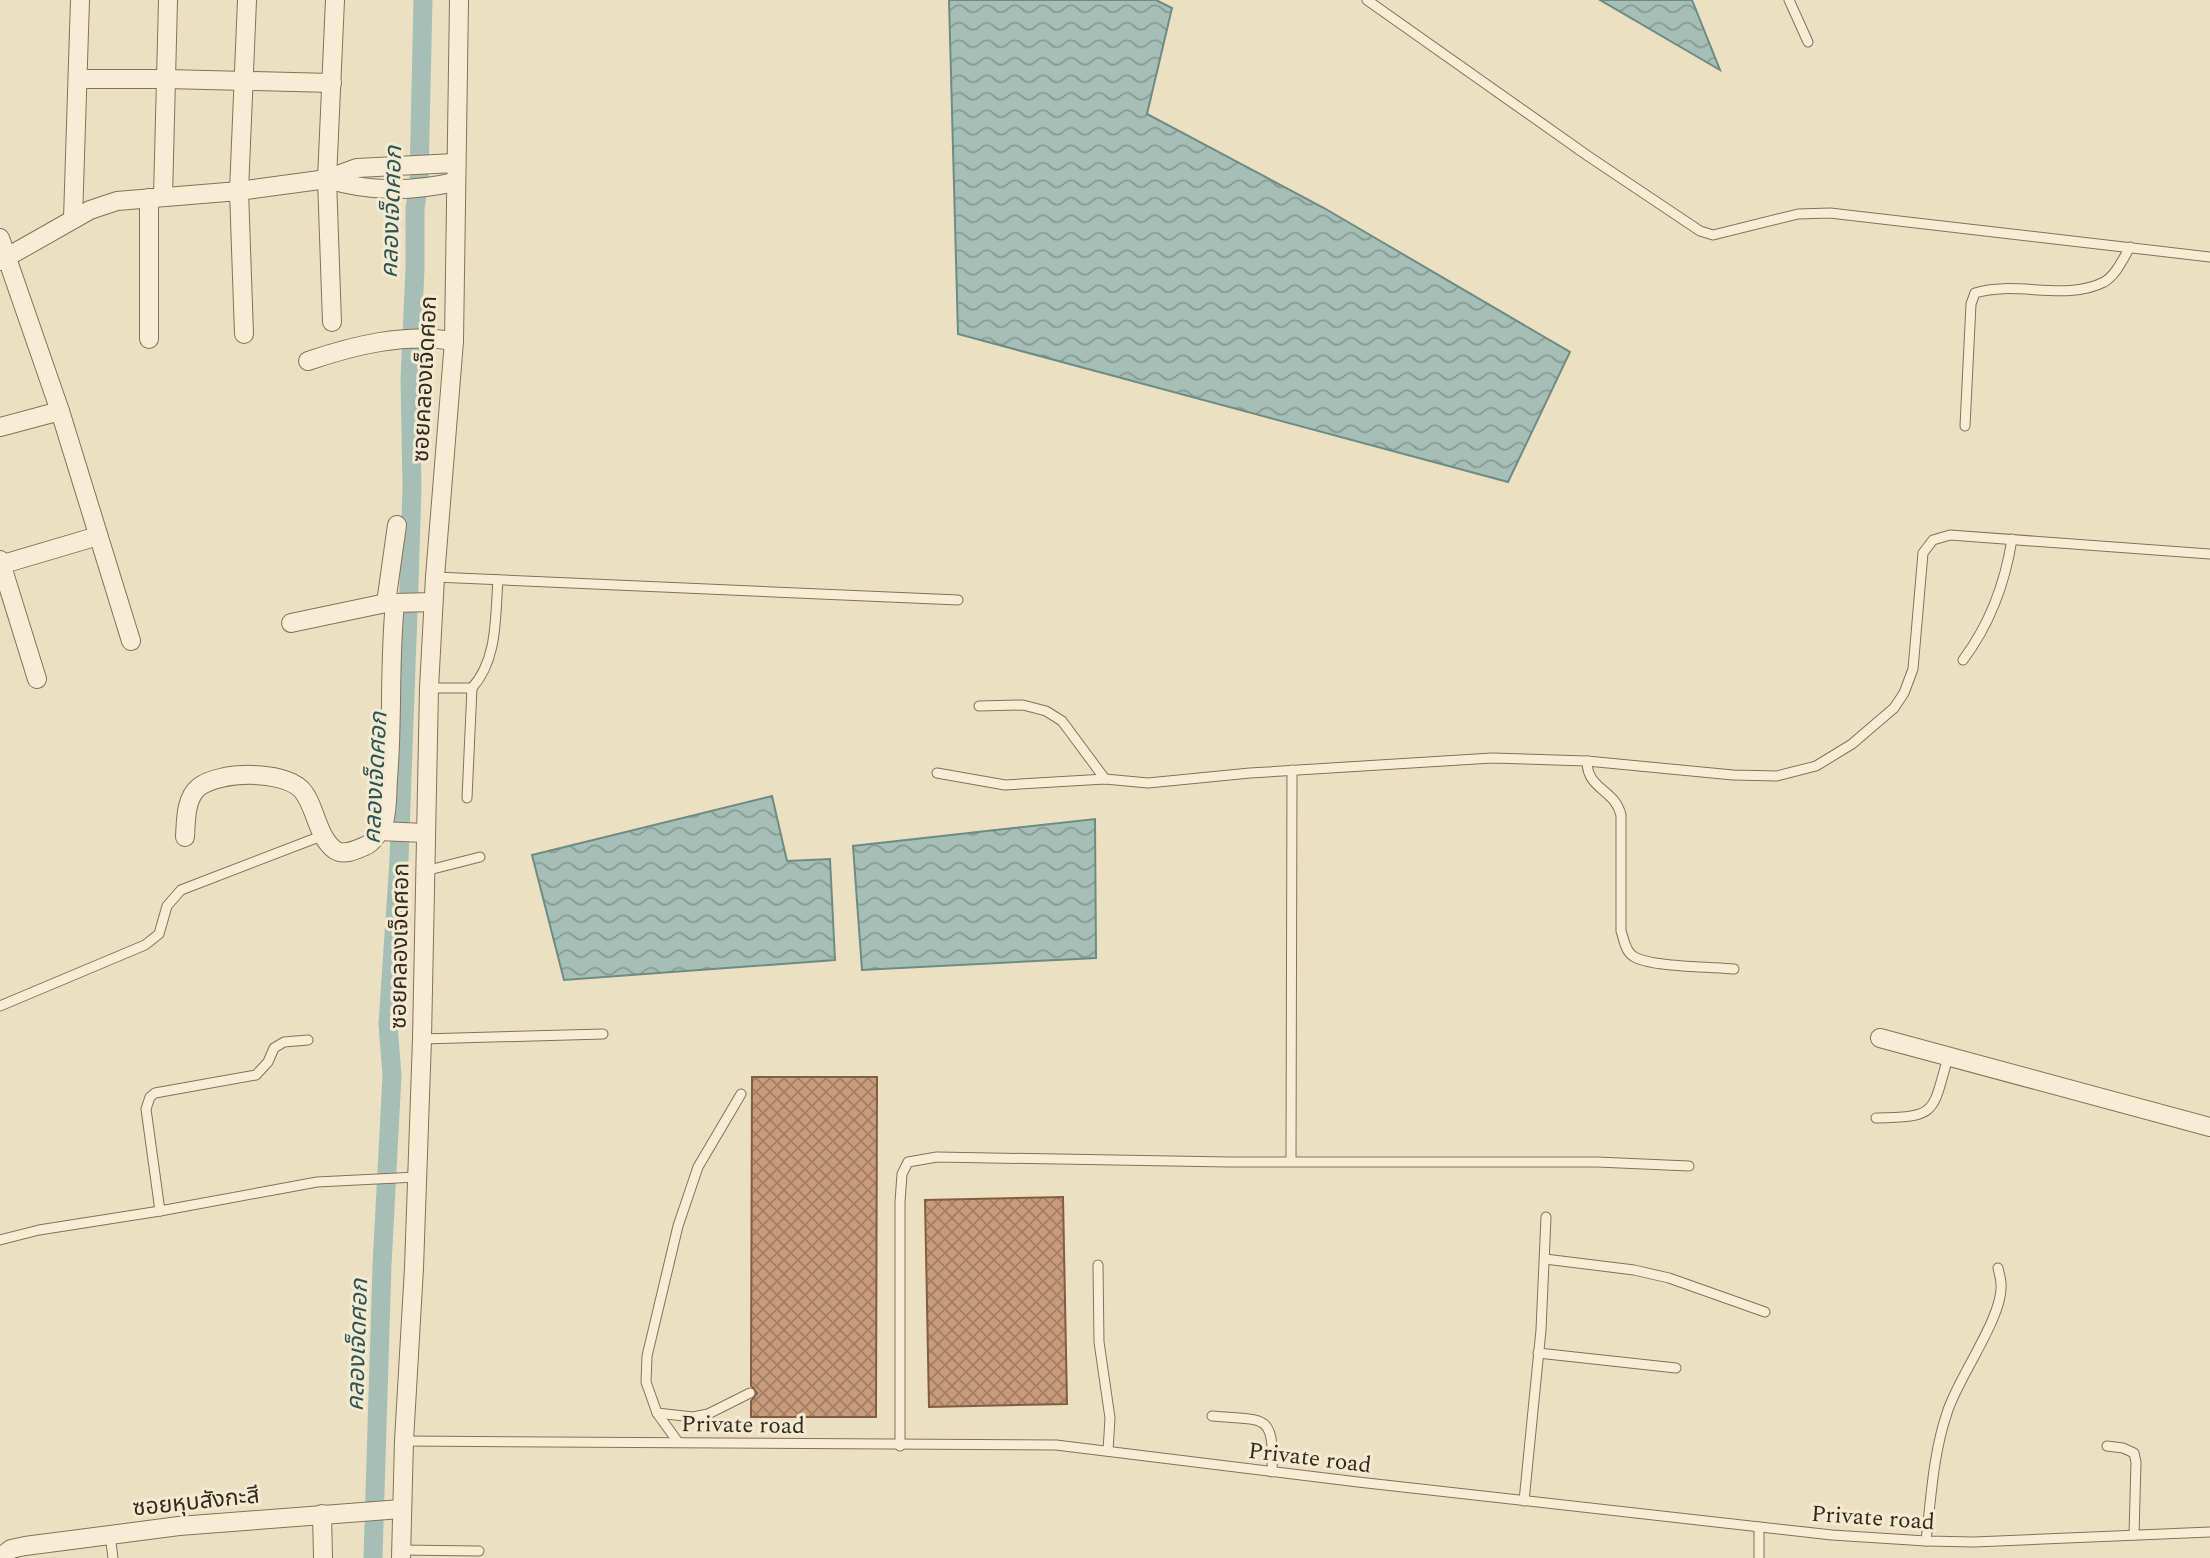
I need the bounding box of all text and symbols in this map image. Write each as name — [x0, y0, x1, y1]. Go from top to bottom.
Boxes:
water label: คลองเจ็ดศอก — [372, 144, 412, 279]
street label: ซอยคลองเจ็ดศอก — [404, 295, 447, 463]
water label: คลองเจ็ดศอก — [355, 709, 398, 845]
street label: ซอยคลองเจ็ดศอก — [382, 863, 419, 1030]
water label: คลองเจ็ดศอก — [338, 1277, 378, 1412]
street label: Private road — [681, 1407, 805, 1444]
street label: Private road — [1246, 1434, 1374, 1483]
street label: ซอยหุบสังกะสี — [131, 1478, 261, 1527]
street label: Private road — [1810, 1497, 1936, 1540]

